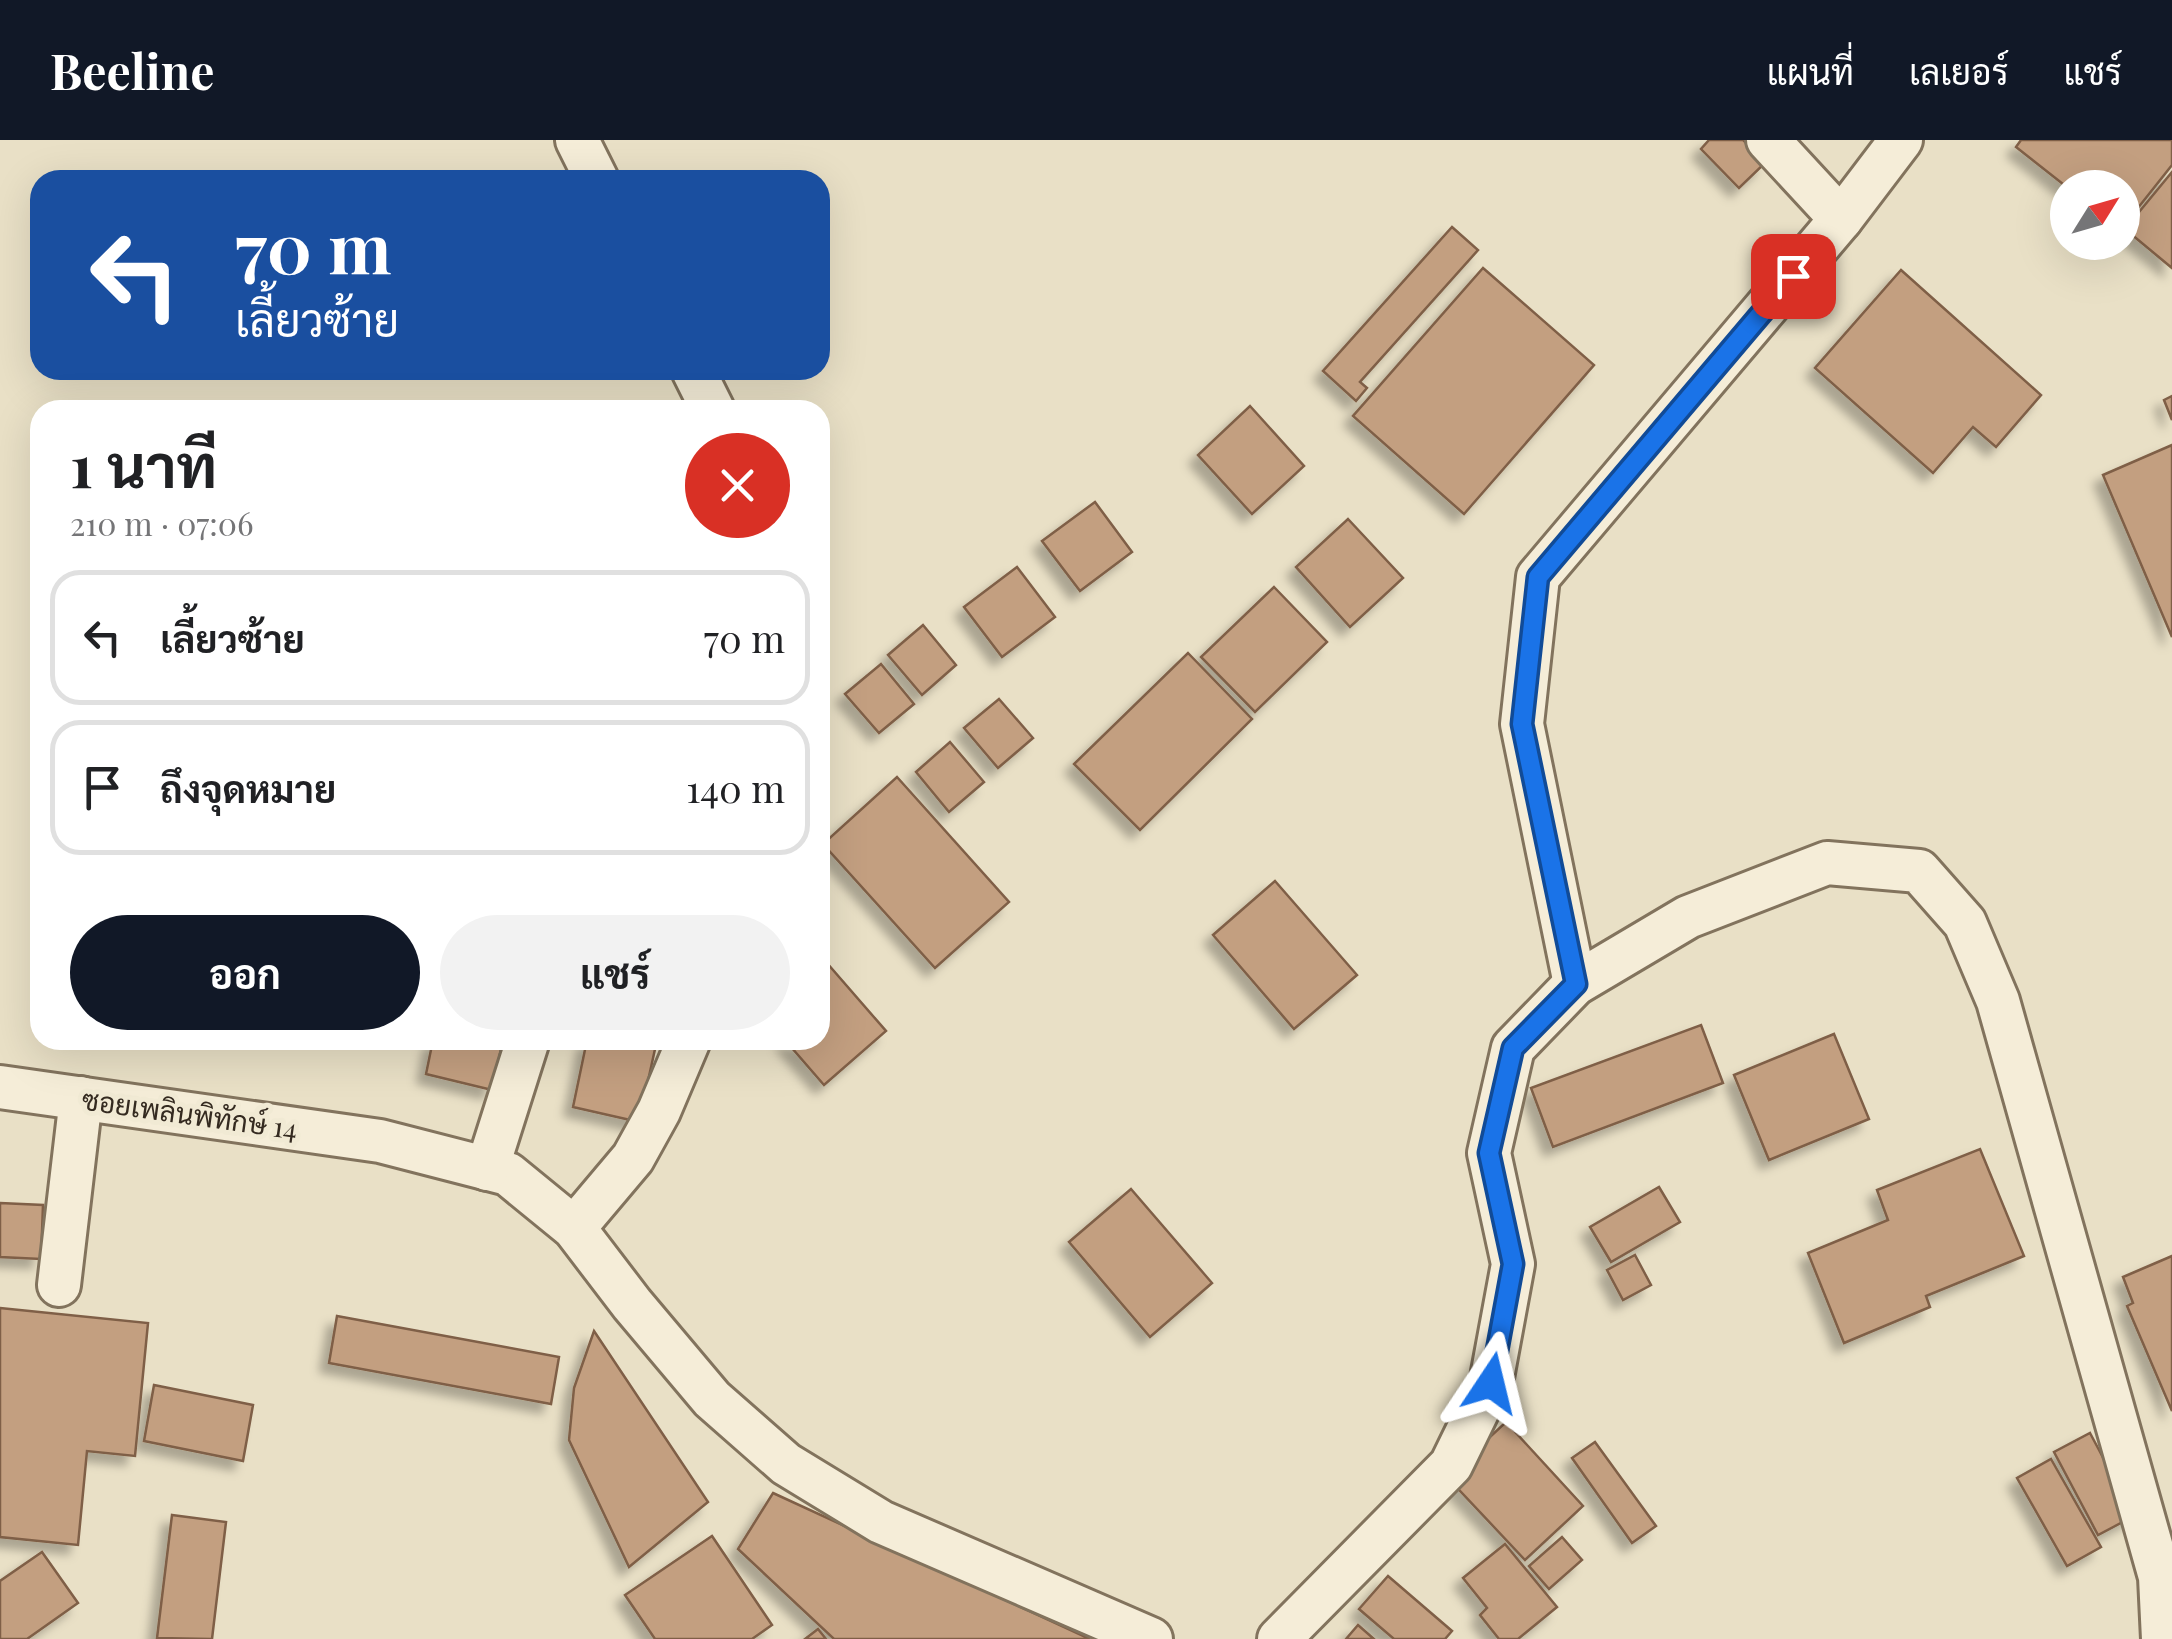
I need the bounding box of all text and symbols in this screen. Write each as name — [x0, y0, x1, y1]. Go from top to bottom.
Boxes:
text: Beeline — [50, 38, 214, 102]
text: แผนที่ — [1767, 47, 1854, 94]
text: เลเยอร์ — [1909, 47, 2009, 94]
text: แชร์ — [2064, 47, 2122, 94]
north arrow — [2050, 170, 2140, 260]
map controls — [2050, 170, 2140, 260]
text: 70 m — [235, 198, 392, 292]
icon: left — [70, 210, 200, 340]
pin — [1751, 234, 1836, 319]
icon: arrive — [1766, 249, 1821, 304]
text: เลี้ยวซ้าย — [235, 288, 399, 348]
text: 1 นาที — [70, 423, 217, 503]
button: close — [685, 433, 790, 538]
text: 210 m · 07:06 — [70, 501, 254, 544]
icon: left — [75, 610, 130, 665]
text: เลี้ยวซ้าย — [160, 612, 305, 663]
text: 70 m — [704, 612, 785, 663]
icon: arrive — [75, 760, 130, 815]
text: ถึงจุดหมาย — [160, 762, 336, 813]
text: 140 m — [686, 762, 785, 813]
button: ออก — [70, 915, 420, 1030]
button: แชร์ — [440, 915, 790, 1030]
street label: ซอยเพลินพิทักษ์ 14 — [80, 1080, 300, 1146]
position arrow — [1439, 1331, 1543, 1435]

